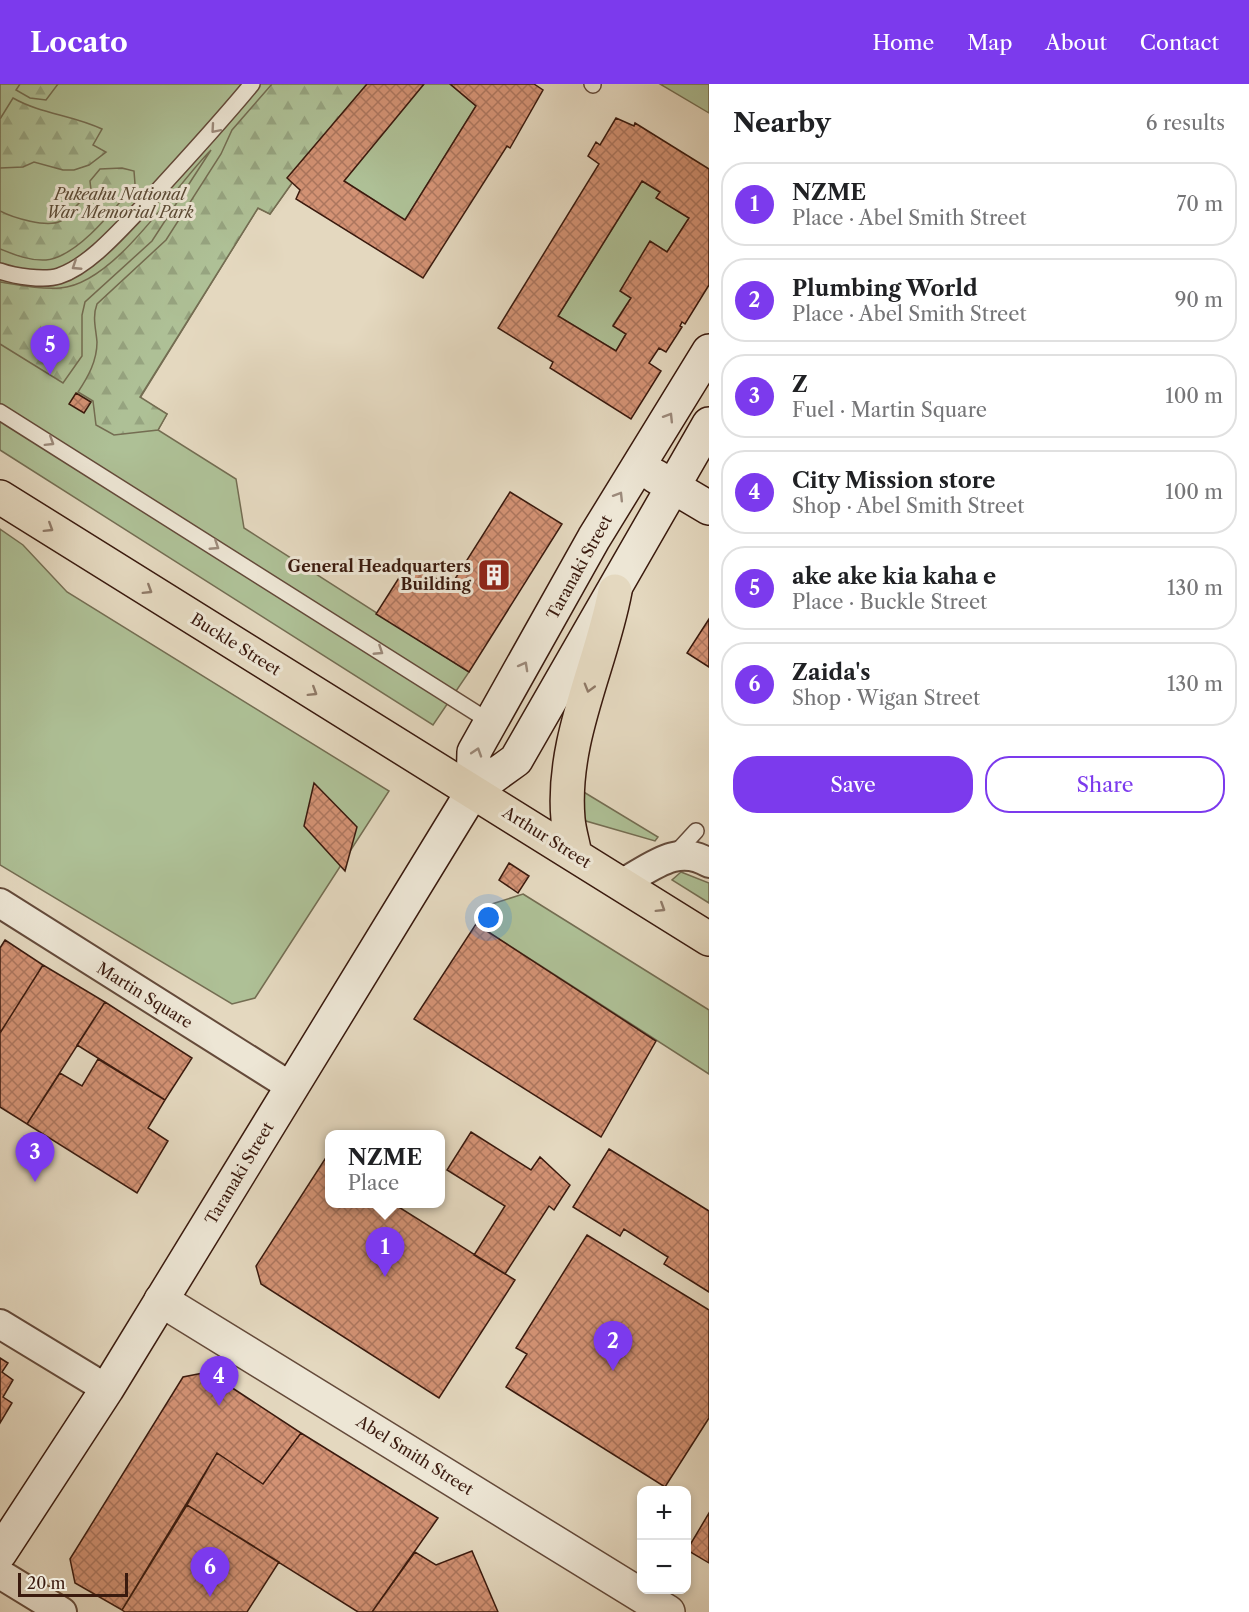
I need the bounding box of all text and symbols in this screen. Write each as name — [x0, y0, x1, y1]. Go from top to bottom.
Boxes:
text: Locato — [30, 25, 128, 59]
text: Home — [873, 30, 934, 55]
text: Map — [967, 30, 1012, 55]
text: About — [1045, 30, 1107, 55]
text: Contact — [1140, 30, 1219, 55]
text: Nearby — [733, 107, 831, 139]
text: 6 results — [1146, 111, 1225, 135]
one-way arrow — [211, 122, 222, 133]
text: NZME — [792, 179, 866, 206]
park label: Pukeahu National War Memorial Park — [46, 184, 194, 222]
text: 1 — [750, 192, 759, 216]
text: 70 m — [1177, 192, 1223, 216]
text: Place · Abel Smith Street — [792, 206, 1027, 230]
one-way arrow — [72, 258, 83, 269]
text: Plumbing World — [792, 275, 978, 302]
text: 2 — [749, 288, 760, 312]
text: 90 m — [1175, 288, 1223, 312]
text: Place · Abel Smith Street — [792, 302, 1027, 326]
pin: 5 — [31, 326, 70, 375]
text: Z — [792, 371, 808, 398]
text: 3 — [749, 384, 760, 408]
text: 100 m — [1165, 384, 1223, 408]
text: Fuel · Martin Square — [792, 398, 987, 422]
one-way arrow — [661, 412, 672, 423]
one-way arrow — [44, 435, 54, 447]
text: City Mission store — [792, 467, 995, 494]
text: 4 — [749, 480, 760, 504]
text: 100 m — [1165, 480, 1223, 504]
one-way arrow — [612, 492, 624, 502]
text: Shop · Abel Smith Street — [792, 494, 1024, 518]
street label: Taranaki Street — [542, 511, 616, 623]
one-way arrow — [42, 521, 53, 532]
one-way arrow — [208, 539, 219, 550]
place label: General Headquarters Building — [288, 556, 472, 594]
building icon: General Headquarters Building — [476, 557, 512, 593]
text: ake ake kia kaha e — [792, 563, 996, 590]
text: 5 — [749, 576, 760, 600]
text: 130 m — [1167, 576, 1223, 600]
one-way arrow — [142, 582, 152, 594]
text: Place · Buckle Street — [792, 590, 987, 614]
street label: Buckle Street — [187, 608, 285, 680]
one-way arrow — [372, 644, 383, 655]
text: Zaida's — [792, 659, 870, 686]
one-way arrow — [516, 662, 528, 672]
text: 6 — [749, 672, 760, 696]
text: 130 m — [1167, 672, 1223, 696]
one-way arrow — [583, 682, 596, 692]
one-way arrow — [307, 685, 317, 697]
text: Shop · Wigan Street — [792, 686, 980, 710]
one-way arrow — [470, 747, 482, 758]
button: Save — [733, 756, 973, 813]
button: Share — [985, 756, 1225, 813]
street label: Arthur Street — [498, 801, 595, 872]
one-way arrow — [655, 901, 665, 913]
your location — [474, 903, 503, 932]
street label: Martin Square — [93, 958, 197, 1032]
street label: Taranaki Street — [201, 1118, 278, 1228]
popup — [325, 1130, 445, 1208]
pin: 3 — [15, 1132, 54, 1182]
text: NZME — [348, 1144, 422, 1171]
text: Place — [348, 1171, 399, 1195]
pin: 1 — [366, 1228, 404, 1277]
pin: 2 — [594, 1322, 632, 1371]
pin: 4 — [200, 1356, 238, 1406]
street label: Abel Smith Street — [352, 1410, 477, 1499]
map controls — [637, 1486, 691, 1594]
button: + — [637, 1486, 691, 1540]
button: − — [637, 1540, 691, 1594]
pin: 6 — [190, 1548, 230, 1597]
scale bar — [18, 1570, 128, 1598]
text: 20 m — [27, 1573, 66, 1593]

